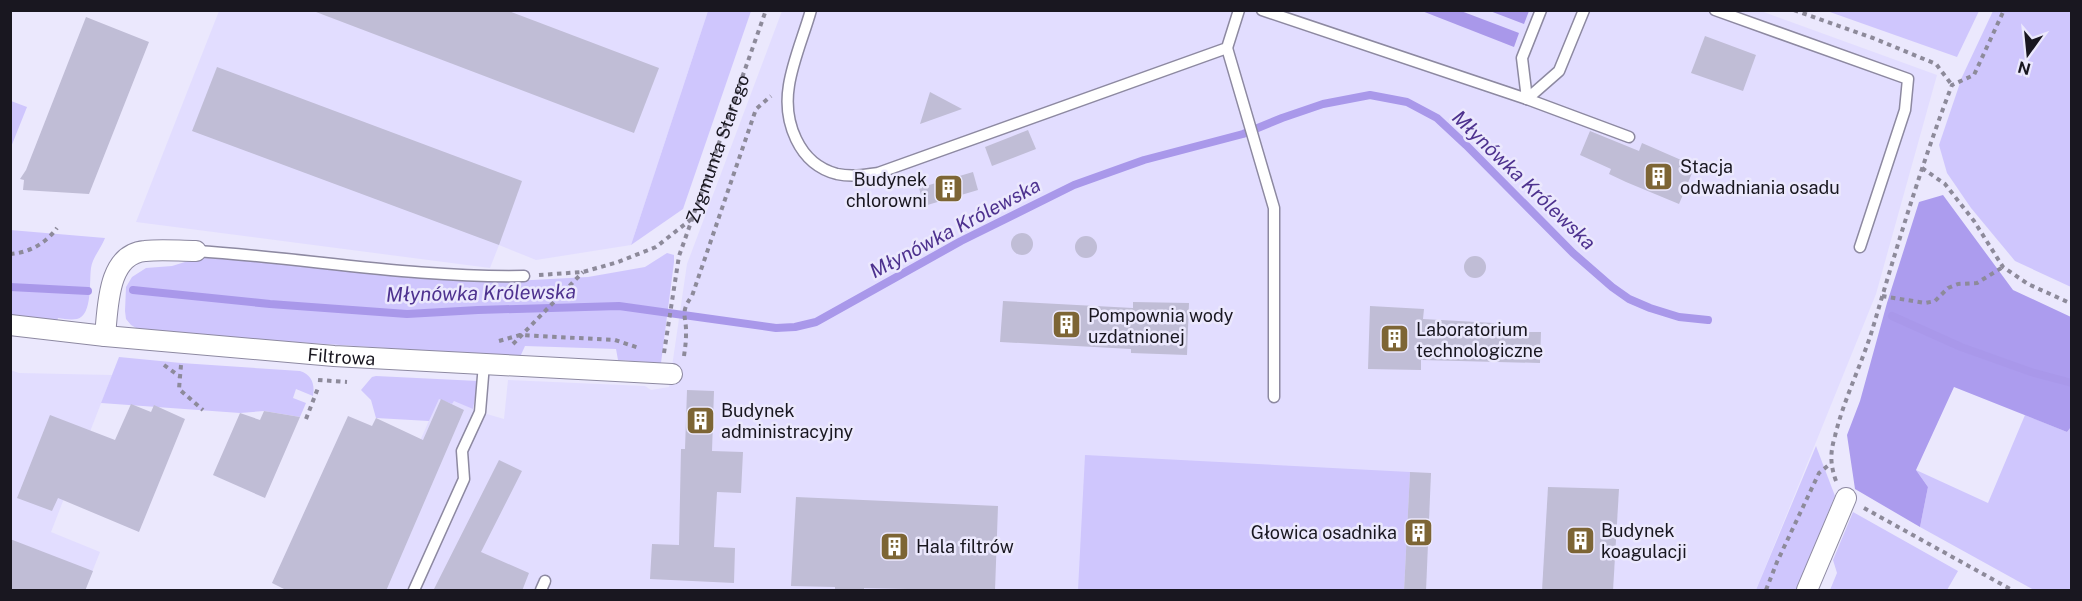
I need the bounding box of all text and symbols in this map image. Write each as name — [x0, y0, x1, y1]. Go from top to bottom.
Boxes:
north arrow — [1998, 24, 2058, 84]
text: N — [2016, 57, 2033, 79]
street label: Zygmunta Starego — [681, 72, 753, 226]
water label: Młynówka Królewska — [1447, 105, 1601, 255]
place label: Stacja odwadniania osadu — [1680, 156, 1840, 198]
building icon: Stacja odwadniania osadu — [1643, 160, 1675, 192]
place label: Budynek chlorowni — [846, 169, 927, 211]
water label: Młynówka Królewska — [865, 173, 1045, 283]
building icon: Budynek chlorowni — [932, 173, 964, 205]
water label: Młynówka Królewska — [386, 279, 576, 307]
place label: Pompownia wody uzdatnionej — [1088, 305, 1234, 347]
building icon: Pompownia wody uzdatnionej — [1051, 309, 1083, 341]
place label: Laboratorium technologiczne — [1416, 319, 1543, 361]
building icon: Laboratorium technologiczne — [1379, 323, 1411, 355]
street label: Filtrowa — [307, 343, 376, 369]
place label: Budynek administracyjny — [721, 400, 854, 442]
building icon: Budynek administracyjny — [684, 404, 716, 436]
building icon: Głowica osadnika — [1402, 516, 1434, 548]
place label: Budynek koagulacji — [1601, 520, 1687, 562]
place label: Głowica osadnika — [1251, 522, 1397, 543]
building icon: Budynek koagulacji — [1564, 524, 1596, 556]
building icon: Hala filtrów — [879, 530, 911, 562]
place label: Hala filtrów — [916, 536, 1014, 557]

